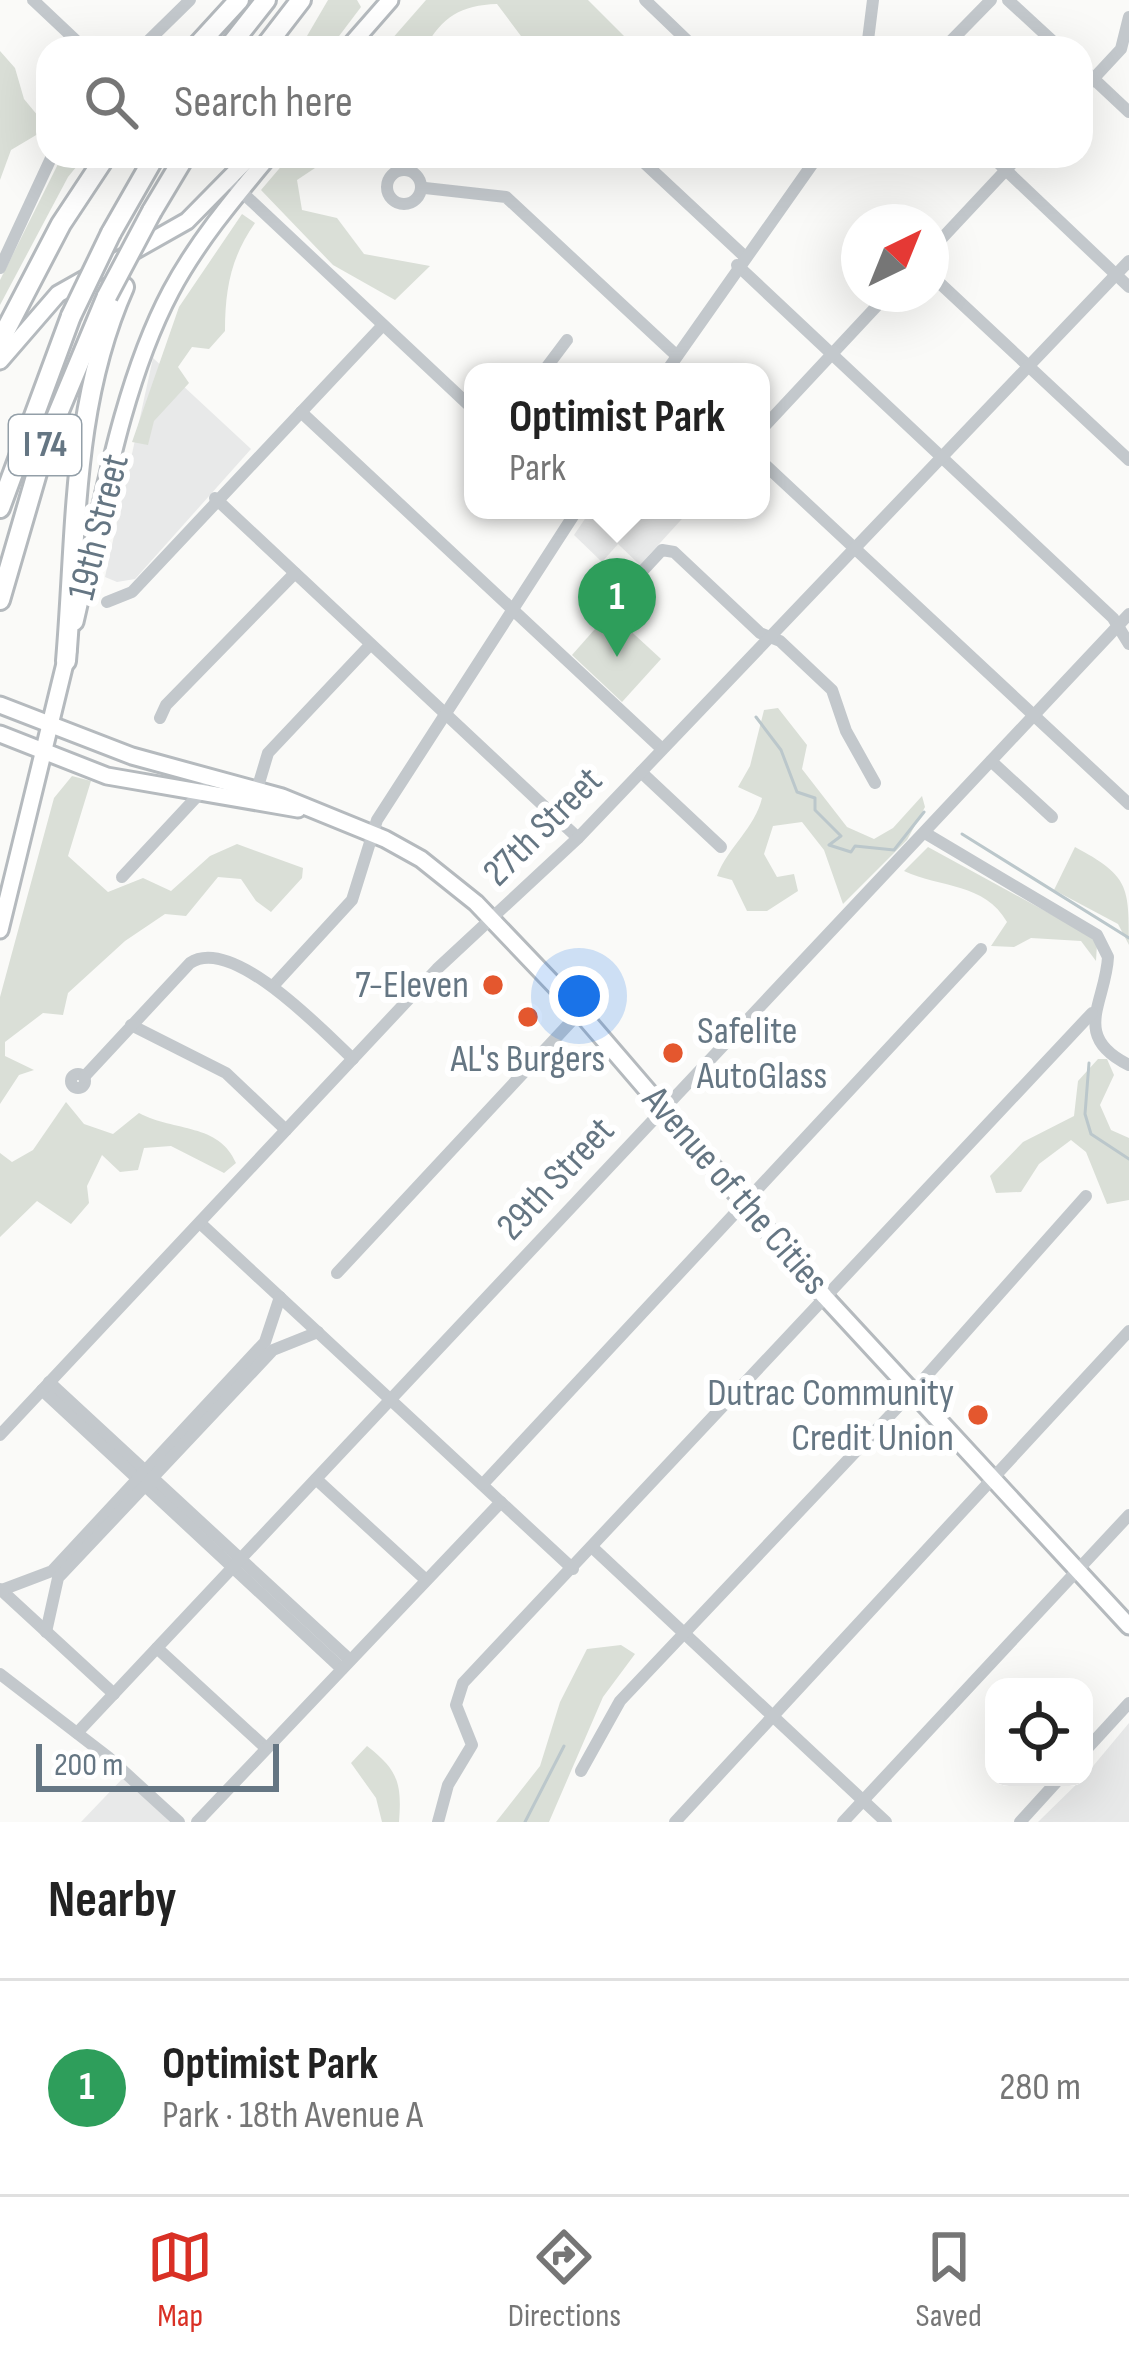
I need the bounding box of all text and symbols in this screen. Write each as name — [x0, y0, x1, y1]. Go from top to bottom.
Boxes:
search box — [36, 36, 1093, 168]
icon: search — [78, 69, 144, 135]
text: Search here — [174, 75, 353, 130]
north arrow — [841, 204, 949, 312]
popup — [464, 363, 770, 519]
text: Optimist Park — [509, 390, 725, 445]
road number: I 74 — [9, 415, 81, 475]
text: Park — [509, 445, 566, 492]
street label: 19th Street — [58, 449, 140, 605]
pin: 1 — [578, 558, 656, 657]
street label: 27th Street — [474, 758, 612, 896]
place label: 7-Eleven — [355, 962, 469, 1009]
your location — [549, 966, 609, 1026]
marker: 7-Eleven — [480, 972, 506, 998]
marker: AL's Burgers — [515, 1004, 541, 1030]
place label: Safelite AutoGlass — [696, 1008, 827, 1100]
place label: AL's Burgers — [450, 1036, 605, 1083]
marker: Safelite AutoGlass — [660, 1040, 686, 1066]
street label: Avenue of the Cities — [631, 1077, 838, 1305]
street label: 29th Street — [487, 1108, 625, 1250]
place label: Dutrac Community Credit Union — [707, 1370, 954, 1462]
marker: Dutrac Community Credit Union — [965, 1402, 991, 1428]
map controls — [985, 1678, 1093, 1786]
button: locate — [985, 1678, 1093, 1786]
scale bar — [36, 1738, 279, 1791]
text: 200 m — [54, 1745, 123, 1785]
text: Nearby — [48, 1870, 177, 1931]
text: Optimist Park — [162, 2037, 378, 2092]
text: 1 — [79, 2064, 95, 2111]
text: 280 m — [999, 2064, 1081, 2111]
text: Park · 18th Avenue A — [162, 2092, 423, 2139]
tab: Map — [147, 2224, 213, 2336]
tab: Directions — [508, 2224, 621, 2336]
tab: Saved — [916, 2224, 982, 2336]

